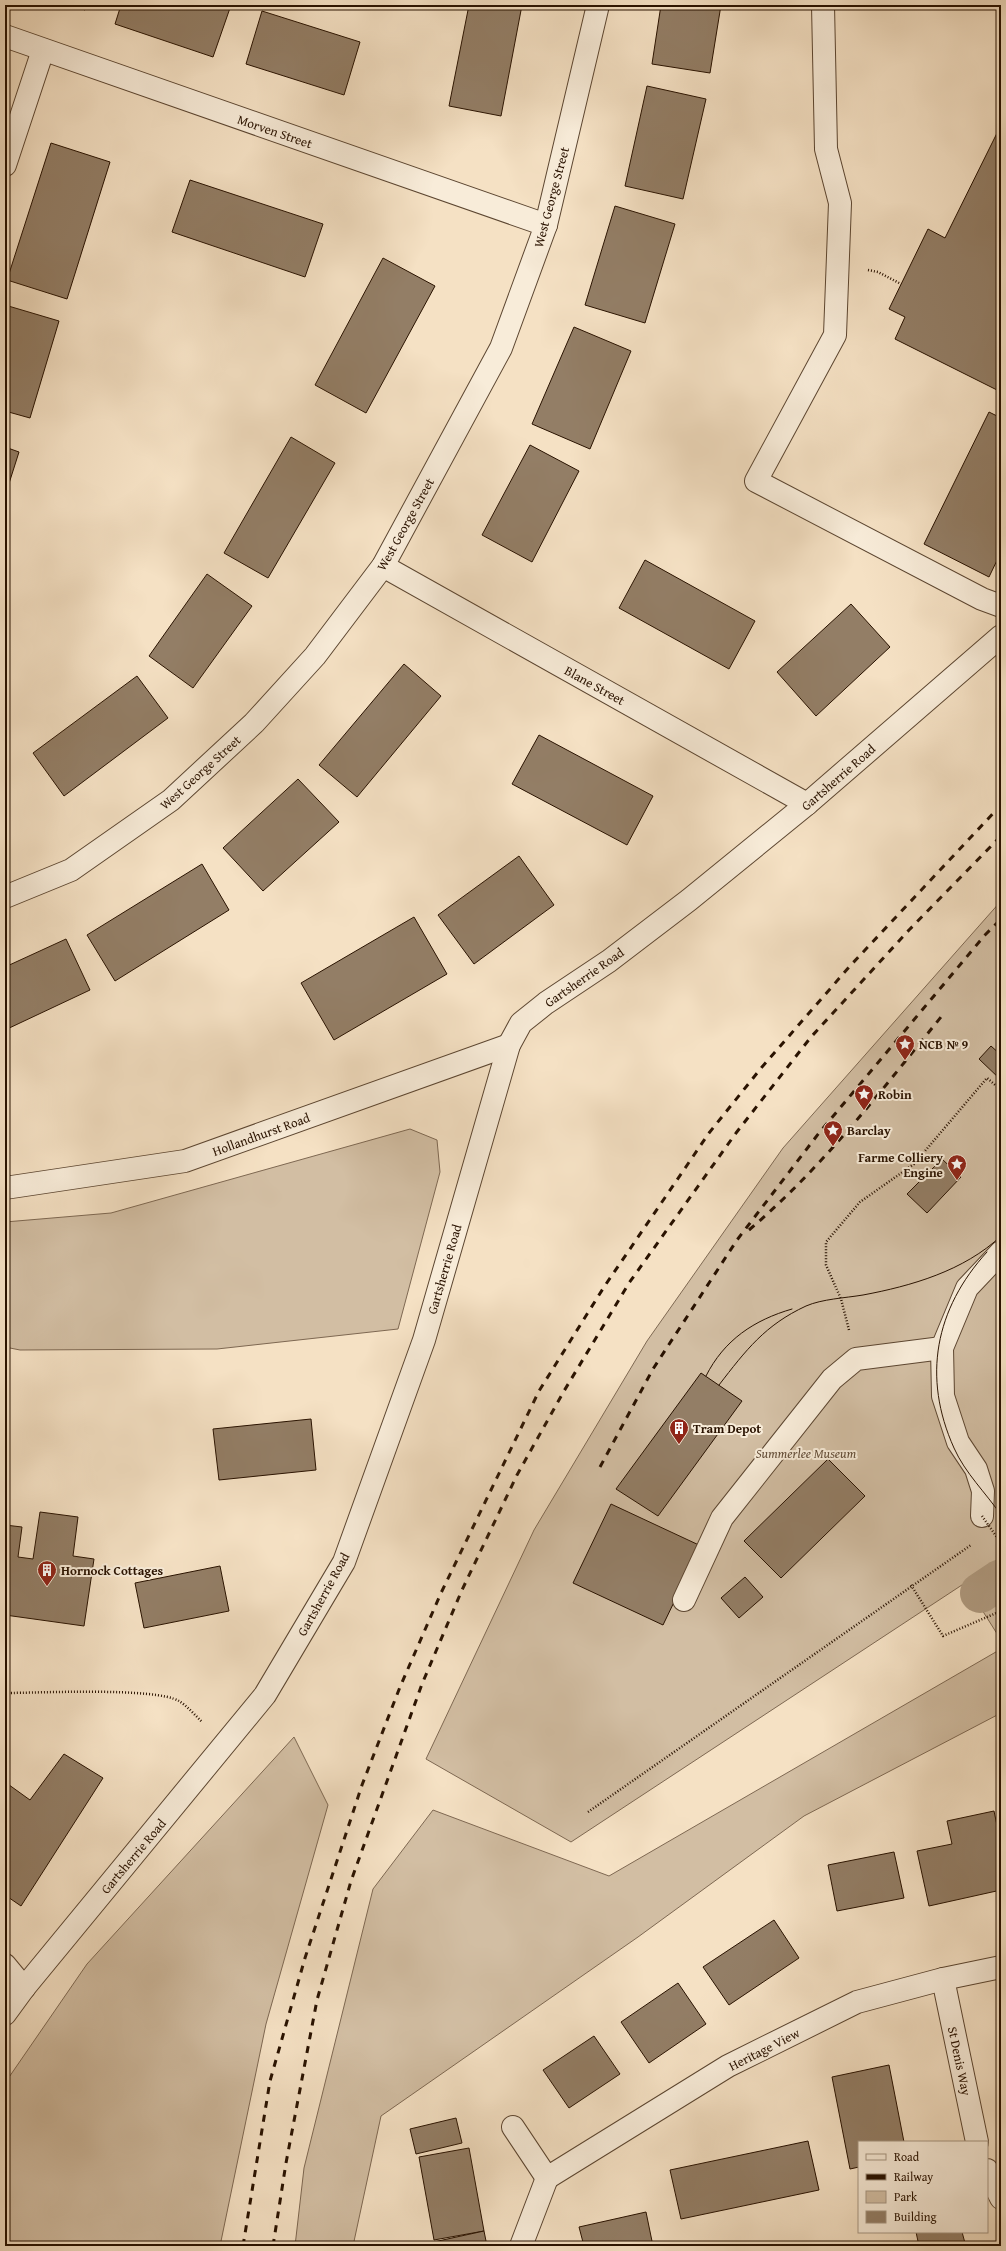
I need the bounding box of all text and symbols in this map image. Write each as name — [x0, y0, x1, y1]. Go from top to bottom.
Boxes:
street label: Morven Street — [235, 110, 315, 153]
street label: West George Street — [529, 144, 574, 249]
street label: West George Street — [372, 474, 439, 574]
street label: Blane Street — [561, 661, 629, 710]
street label: West George Street — [156, 730, 245, 814]
street label: Gartsherrie Road — [797, 740, 880, 815]
street label: Gartsherrie Road — [541, 943, 628, 1012]
place icon: NCB № 9 — [894, 1033, 916, 1061]
place label: NCB № 9 — [919, 1035, 969, 1054]
place icon: Robin — [853, 1083, 875, 1111]
place label: Robin — [878, 1085, 912, 1104]
street label: Hollandhurst Road — [210, 1108, 313, 1161]
place icon: Barclay — [822, 1119, 844, 1147]
place label: Barclay — [847, 1121, 891, 1140]
place label: Farme Colliery Engine — [858, 1148, 943, 1182]
place icon: Farme Colliery Engine — [946, 1153, 968, 1181]
street label: Gartsherrie Road — [423, 1222, 466, 1316]
building icon: Tram Depot — [668, 1417, 690, 1445]
place label: Tram Depot — [693, 1419, 761, 1438]
park label: Summerlee Museum — [756, 1444, 857, 1463]
street label: Gartsherrie Road — [293, 1549, 354, 1639]
building icon: Hornock Cottages — [36, 1559, 58, 1587]
place label: Hornock Cottages — [61, 1561, 164, 1580]
street label: Gartsherrie Road — [96, 1815, 171, 1898]
street label: Heritage View — [725, 2023, 804, 2075]
street label: St Denis Way — [943, 2025, 976, 2098]
legend — [858, 2141, 988, 2233]
text: Road — [894, 2148, 920, 2165]
text: Railway — [894, 2168, 933, 2185]
text: Park — [894, 2188, 918, 2205]
text: Building — [894, 2208, 937, 2225]

